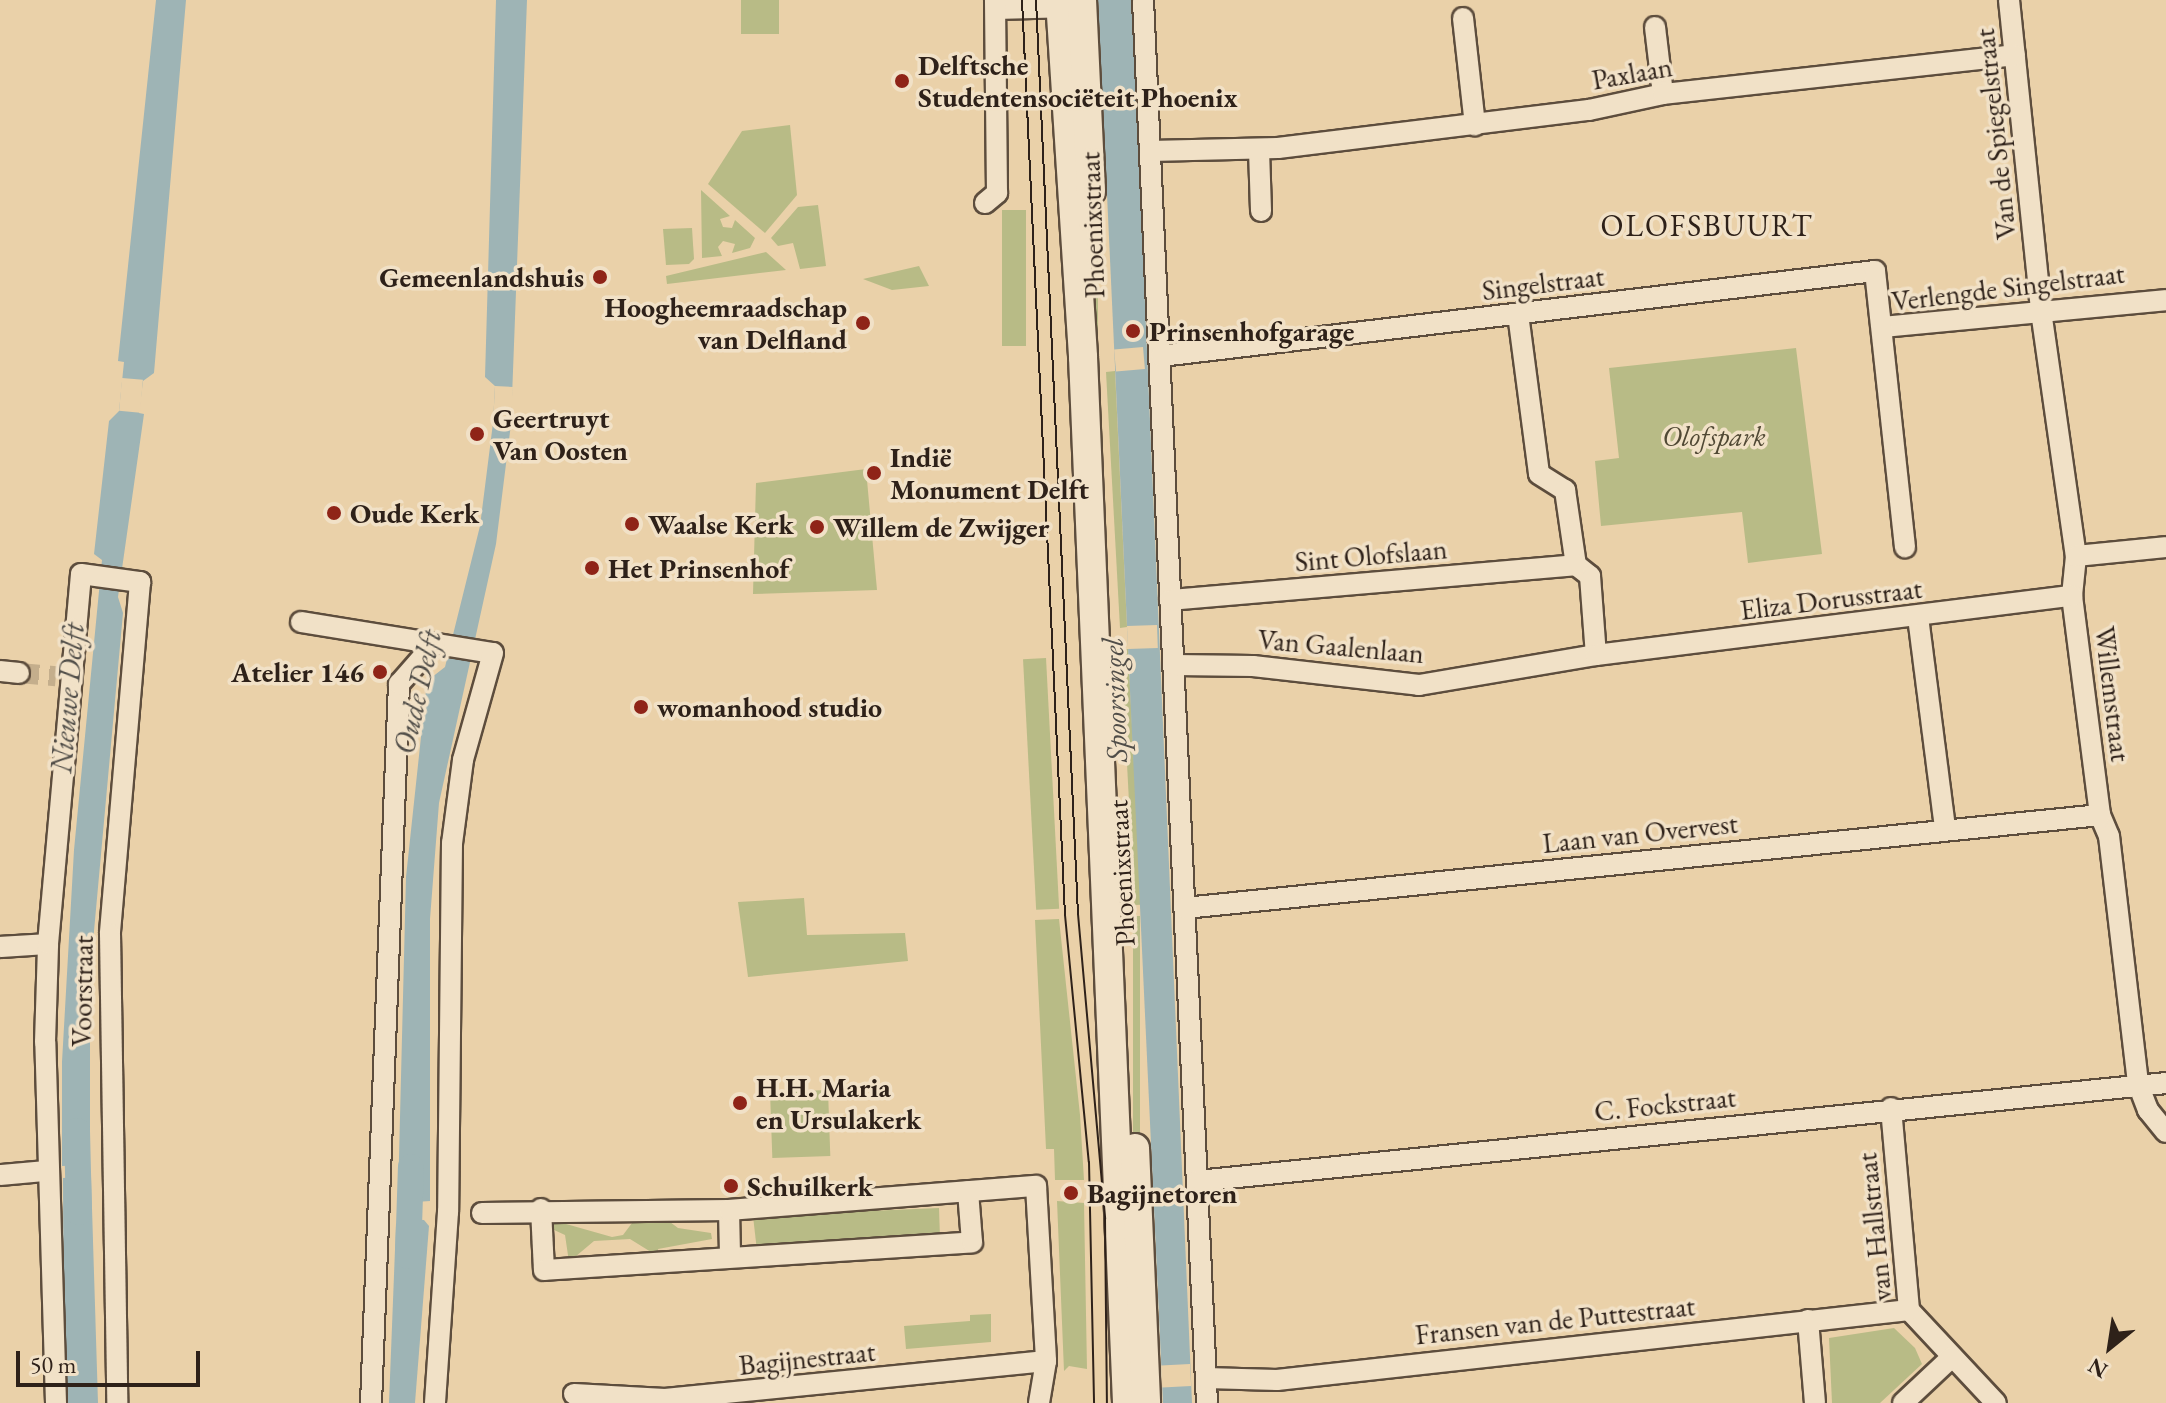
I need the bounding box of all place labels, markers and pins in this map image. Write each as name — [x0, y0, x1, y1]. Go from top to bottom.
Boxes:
place label: Delftsche Studentensociëteit Phoenix — [918, 48, 1238, 114]
marker: Delftsche Studentensociëteit Phoenix — [893, 72, 911, 90]
place label: Gemeenlandshuis — [379, 260, 584, 294]
marker: Gemeenlandshuis — [591, 268, 609, 286]
place label: Hoogheemraadschap van Delfland — [605, 290, 847, 356]
marker: Hoogheemraadschap van Delfland — [854, 314, 872, 332]
place label: Prinsenhofgarage — [1149, 314, 1354, 348]
marker: Prinsenhofgarage — [1124, 322, 1142, 340]
place label: Geertruyt Van Oosten — [493, 401, 628, 467]
marker: Geertruyt Van Oosten — [468, 425, 486, 443]
place label: Indië Monument Delft — [890, 440, 1089, 506]
marker: Indië Monument Delft — [865, 464, 883, 482]
place label: Oude Kerk — [350, 496, 479, 530]
marker: Oude Kerk — [325, 504, 343, 522]
place label: Waalse Kerk — [648, 507, 794, 541]
place label: Willem de Zwijger — [833, 510, 1049, 544]
marker: Waalse Kerk — [623, 515, 641, 533]
marker: Willem de Zwijger — [808, 518, 826, 536]
place label: Het Prinsenhof — [608, 551, 789, 585]
marker: Het Prinsenhof — [583, 559, 601, 577]
place label: Atelier 146 — [231, 655, 364, 689]
marker: Atelier 146 — [371, 663, 389, 681]
place label: womanhood studio — [657, 690, 882, 724]
marker: womanhood studio — [632, 698, 650, 716]
place label: H.H. Maria en Ursulakerk — [756, 1070, 921, 1136]
marker: H.H. Maria en Ursulakerk — [731, 1094, 749, 1112]
place label: Schuilkerk — [747, 1169, 873, 1203]
place label: Bagijnetoren — [1087, 1176, 1237, 1210]
marker: Schuilkerk — [722, 1177, 740, 1195]
marker: Bagijnetoren — [1062, 1184, 1080, 1202]

